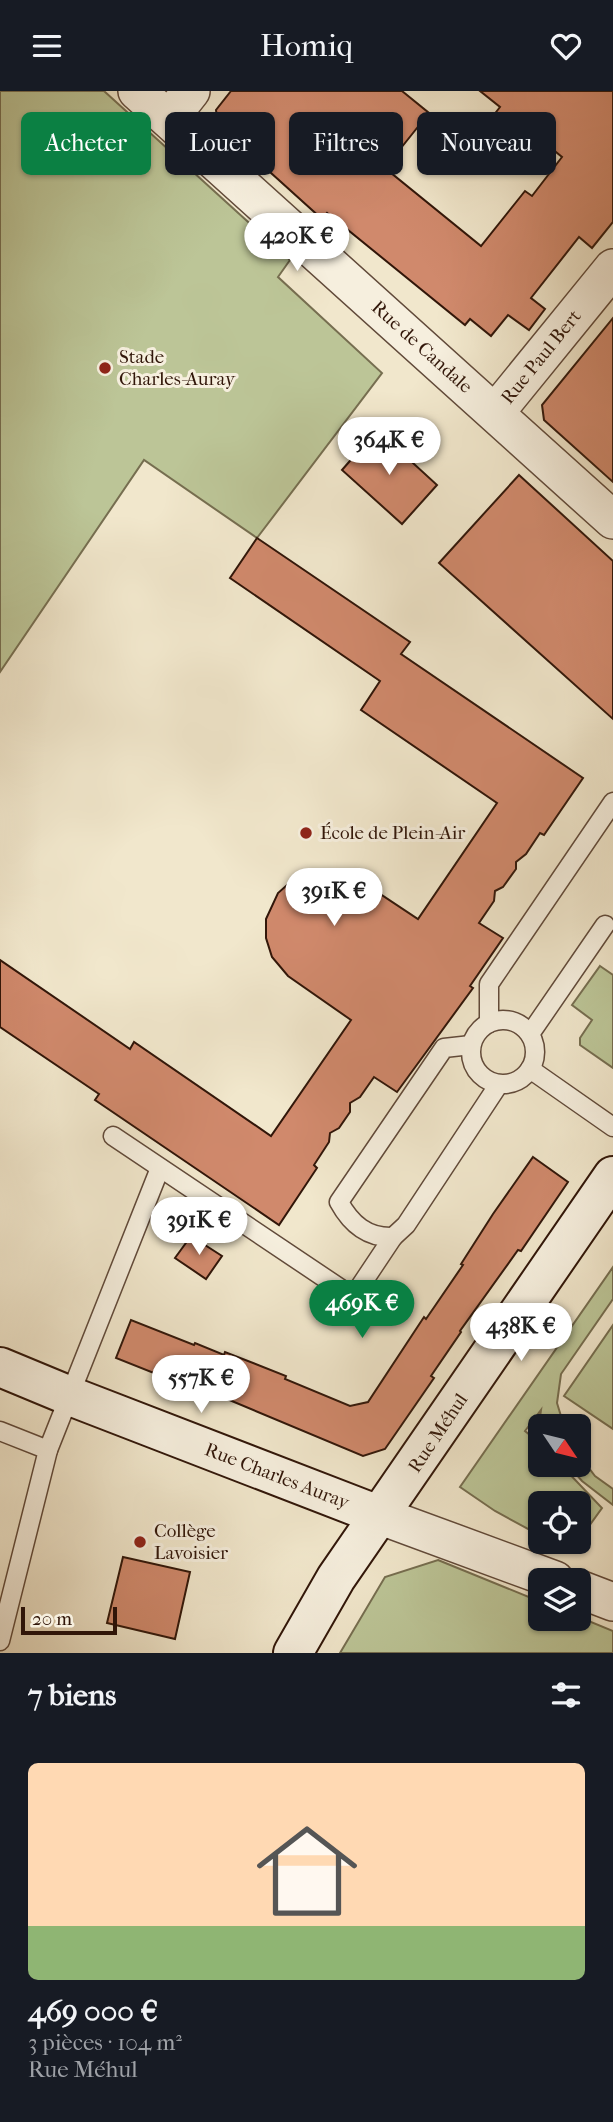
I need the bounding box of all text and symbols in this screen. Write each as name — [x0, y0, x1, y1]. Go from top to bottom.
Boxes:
icon: menu — [28, 27, 66, 65]
text: Homiq — [260, 27, 353, 64]
icon: heart — [547, 27, 585, 65]
chip: Acheter — [21, 112, 151, 175]
chip: Louer — [165, 112, 275, 175]
chip: Filtres — [289, 112, 403, 175]
chip: Nouveau — [417, 112, 556, 175]
pin: 420K € — [240, 213, 354, 273]
text: 420K € — [260, 222, 334, 249]
street label: Rue de Candale — [367, 296, 477, 398]
street label: Rue Paul Bert — [496, 305, 586, 408]
place label: Stade Charles-Auray — [119, 346, 236, 390]
marker: Stade Charles-Auray — [97, 360, 113, 376]
pin: 364K € — [332, 417, 446, 477]
text: 364K € — [354, 426, 424, 453]
place label: École de Plein-Air — [320, 822, 466, 844]
marker: École de Plein-Air — [298, 825, 314, 841]
pin: 391K € — [277, 869, 391, 928]
text: 391K € — [301, 877, 367, 904]
pin: 391K € — [142, 1197, 256, 1257]
text: 391K € — [166, 1206, 232, 1233]
pin: 469K € — [305, 1281, 419, 1340]
text: 469K € — [325, 1289, 399, 1316]
pin: 438K € — [464, 1303, 578, 1363]
text: 438K € — [486, 1312, 556, 1339]
pin: 557K € — [144, 1355, 258, 1415]
text: 557K € — [168, 1364, 234, 1391]
street label: Rue Méhul — [404, 1389, 472, 1477]
north arrow — [528, 1414, 592, 1477]
map controls — [528, 1414, 591, 1631]
street label: Rue Charles Auray — [202, 1438, 353, 1514]
button: locate — [528, 1491, 591, 1554]
place label: Collège Lavoisier — [154, 1520, 229, 1564]
marker: Collège Lavoisier — [132, 1534, 148, 1550]
button: layers — [528, 1568, 591, 1631]
scale bar — [21, 1604, 117, 1636]
text: 20 m — [32, 1608, 72, 1630]
icon: filters — [547, 1676, 585, 1714]
text: 7 biens — [28, 1678, 116, 1713]
icon: home — [244, 1808, 370, 1934]
text: 469 000 € — [28, 1994, 158, 2029]
text: 3 pièces · 104 m² — [28, 2029, 182, 2056]
text: Rue Méhul — [28, 2056, 138, 2083]

